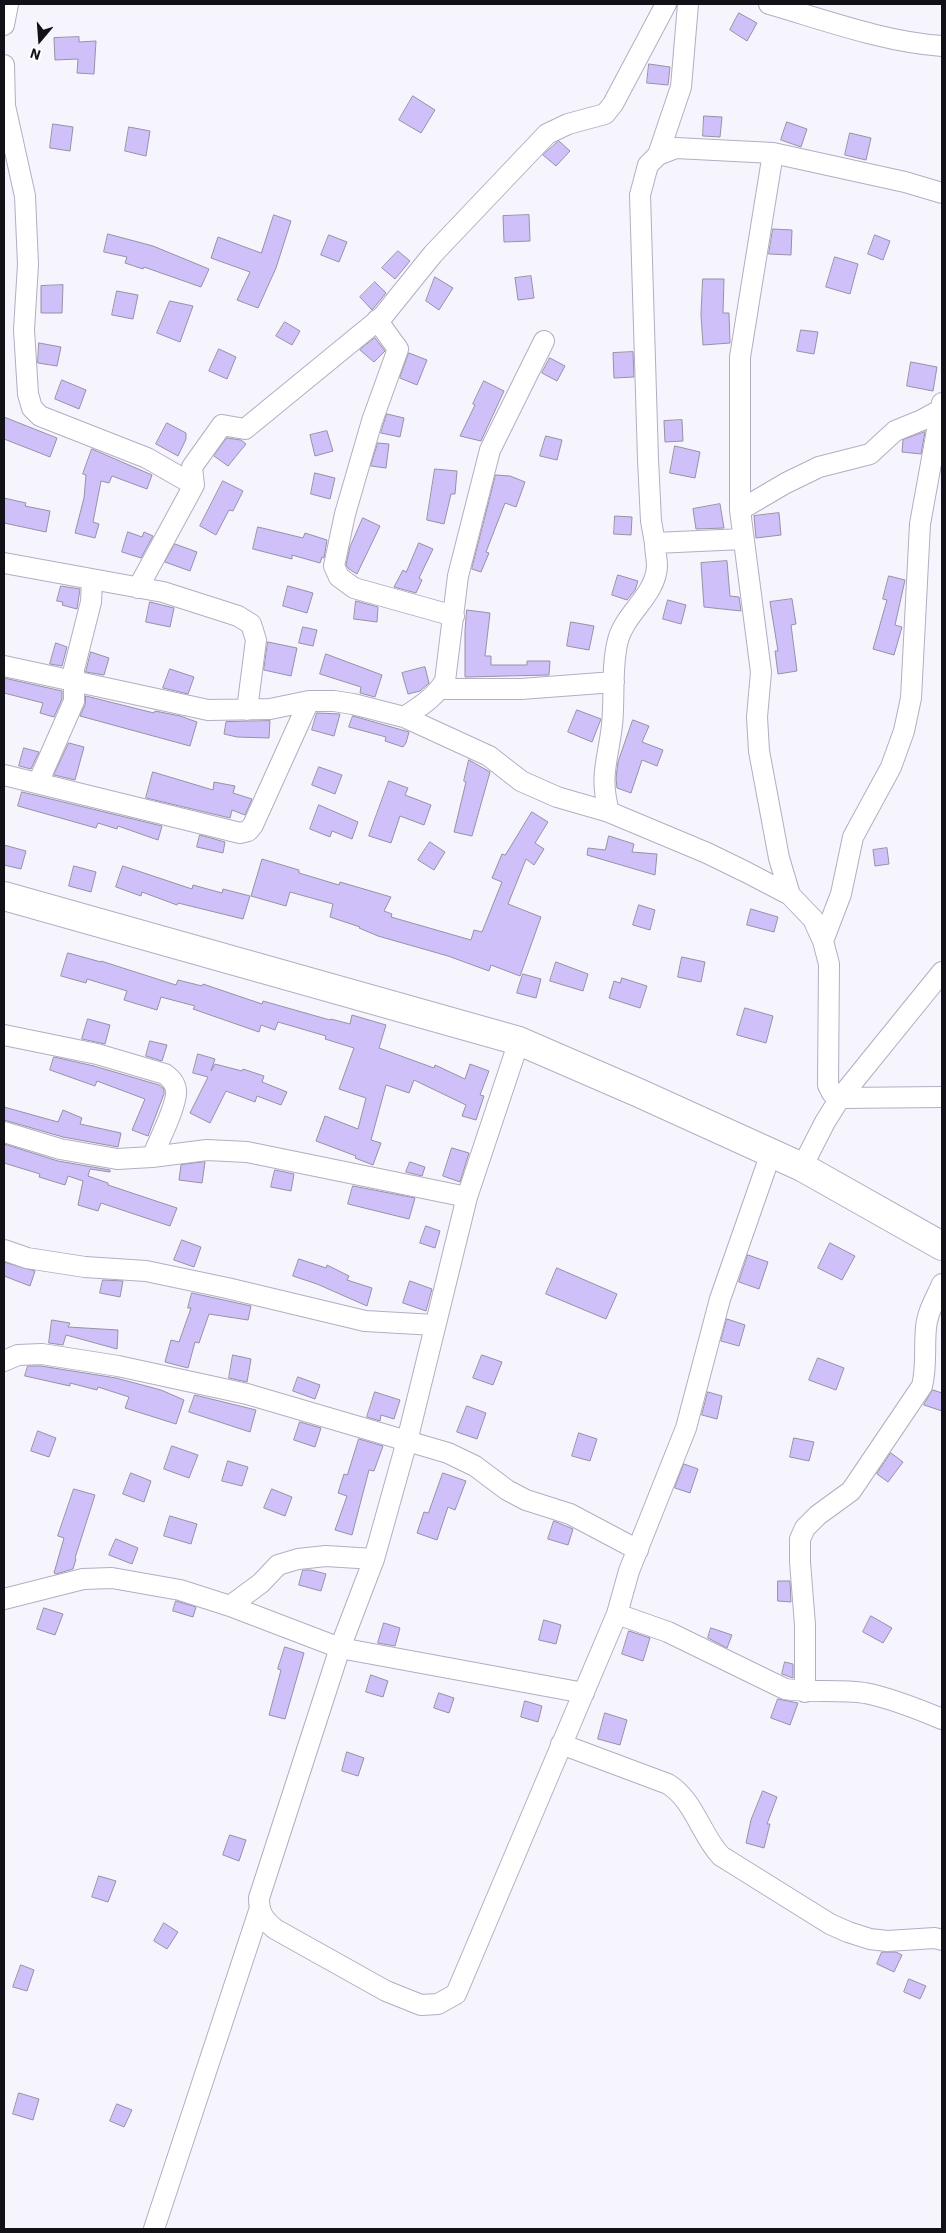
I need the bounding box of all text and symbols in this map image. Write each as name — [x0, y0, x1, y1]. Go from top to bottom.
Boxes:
north arrow — [15, 15, 65, 65]
text: N — [28, 44, 43, 64]

